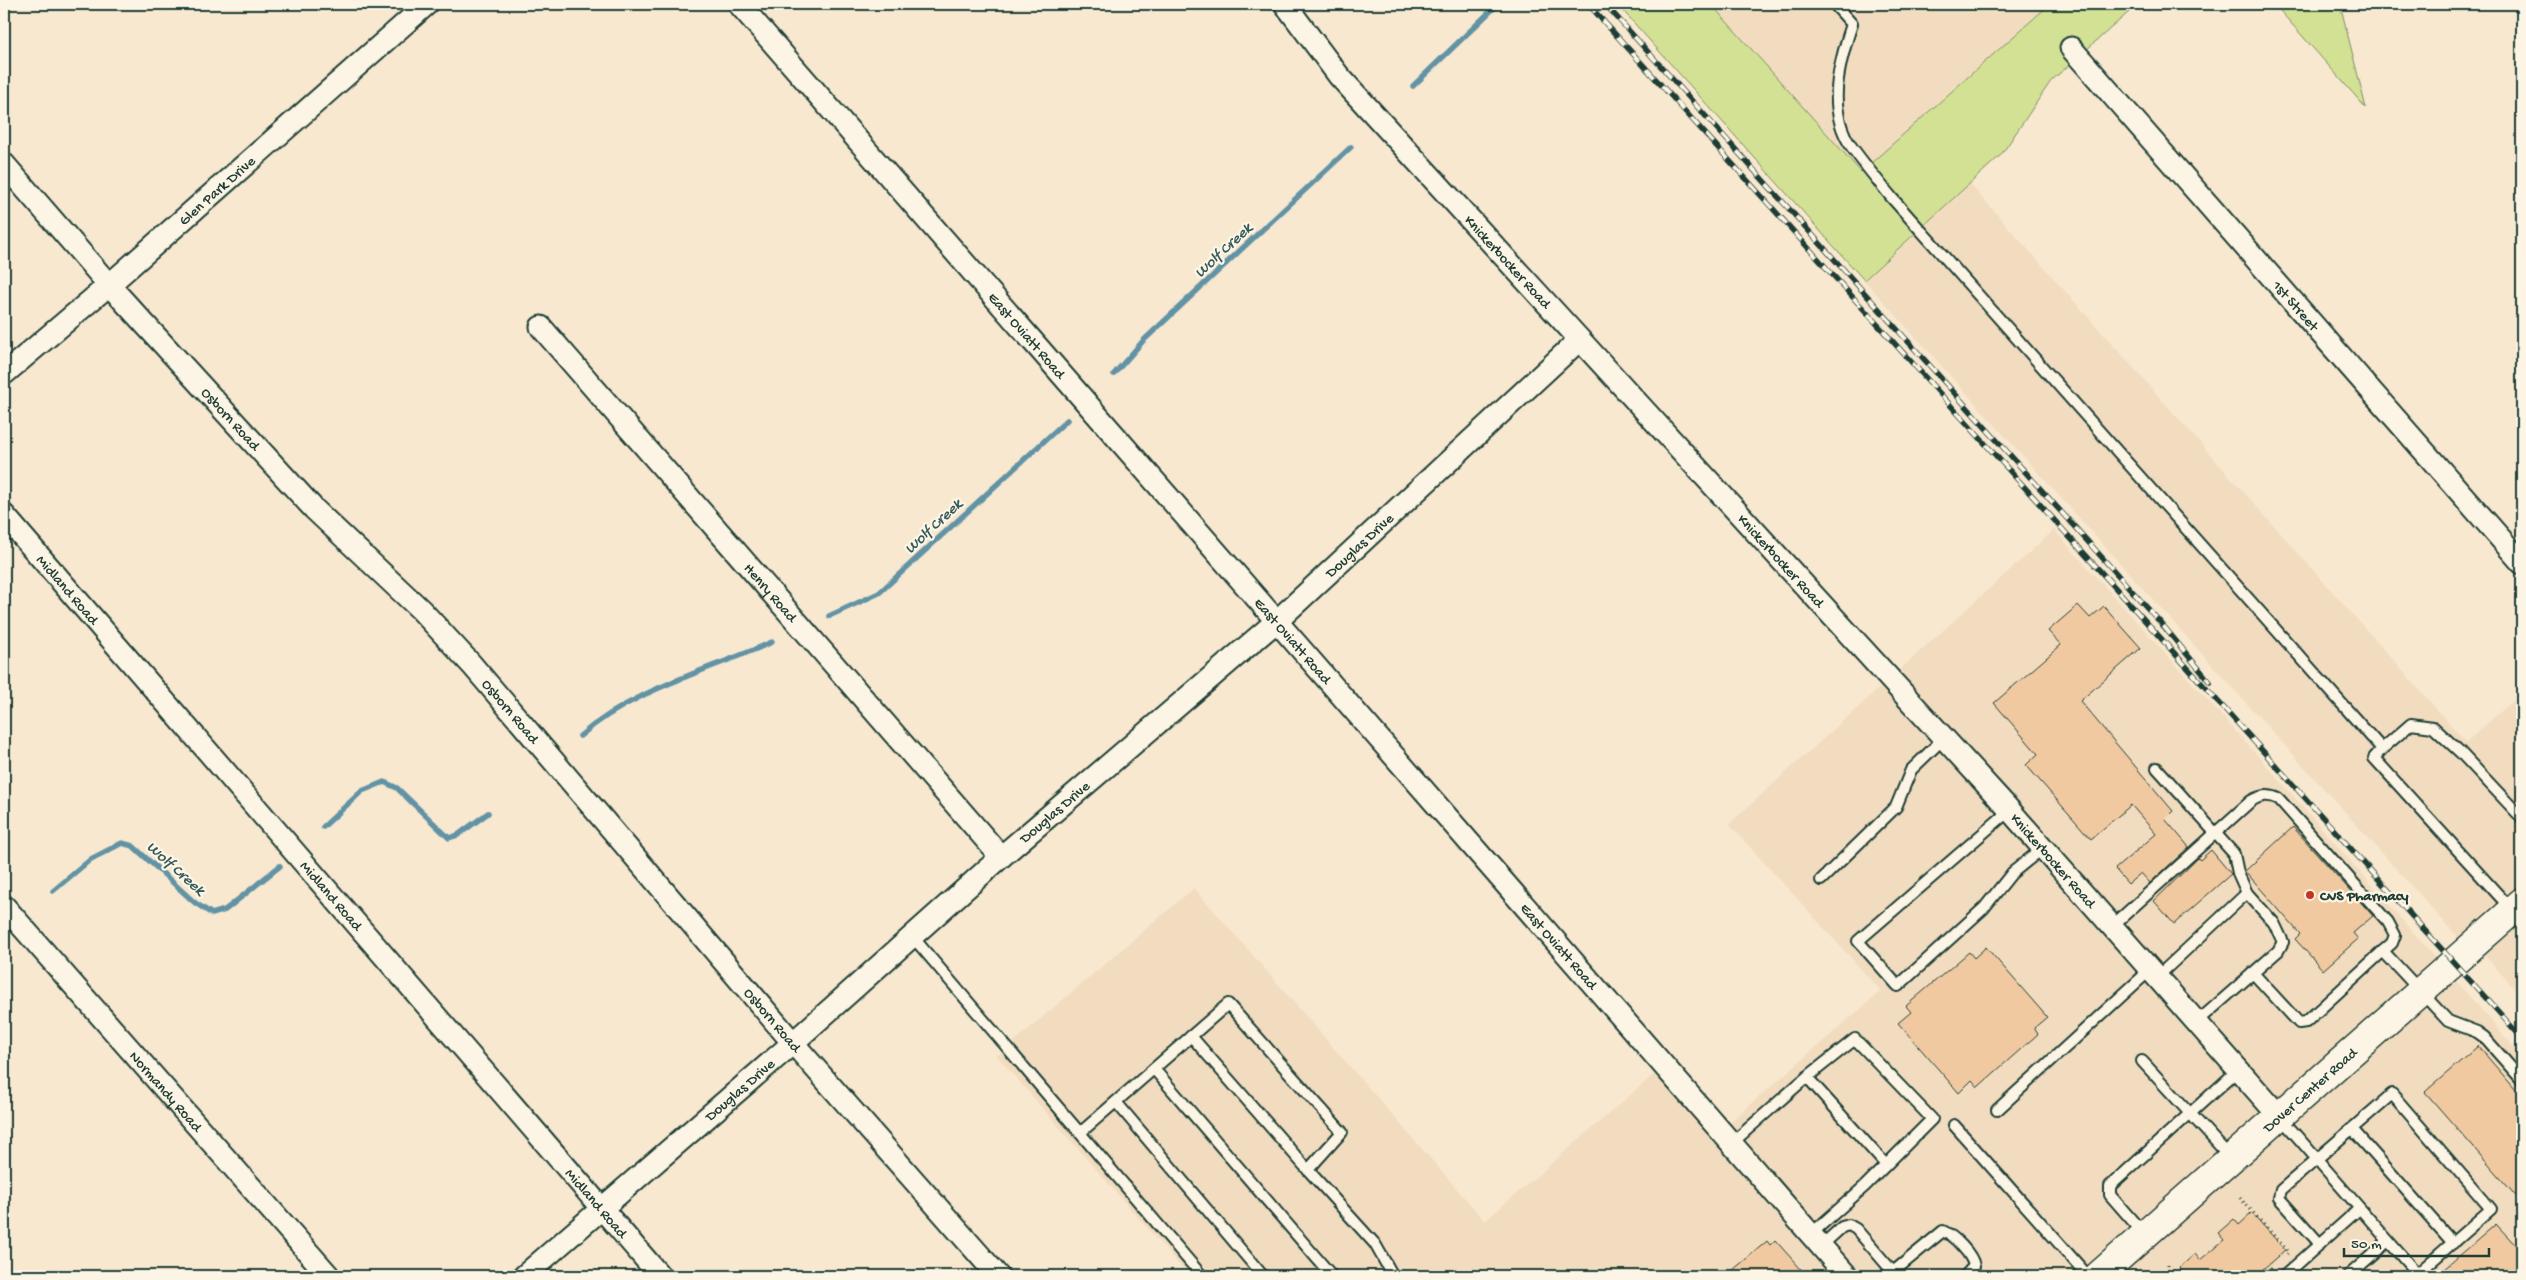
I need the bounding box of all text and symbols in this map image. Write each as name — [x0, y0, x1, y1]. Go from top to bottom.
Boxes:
street label: Glen Park Drive — [176, 153, 260, 230]
street label: Knickerbocker Road — [1460, 212, 1555, 314]
water label: Wolf Creek — [1192, 219, 1259, 283]
street label: 1st Street — [2267, 277, 2323, 337]
street label: East Oviatt Road — [983, 289, 1069, 384]
street label: Osborn Road — [196, 384, 264, 456]
water label: Wolf Creek — [902, 495, 969, 559]
street label: Douglas Drive — [1322, 510, 1398, 583]
street label: Knickerbocker Road — [1733, 511, 1828, 613]
street label: Midland Road — [31, 552, 102, 630]
street label: Henry Road — [739, 560, 801, 628]
street label: East Oviatt Road — [1249, 595, 1335, 690]
street label: Osborn Road — [477, 676, 543, 749]
street label: Douglas Drive — [1016, 778, 1095, 849]
street label: Knickerbocker Road — [2006, 810, 2100, 914]
water label: Wolf Creek — [142, 838, 209, 902]
street label: Midland Road — [295, 858, 366, 936]
place label: CVS Pharmacy — [2319, 888, 2409, 906]
marker: CVS Pharmacy — [2304, 889, 2316, 901]
street label: East Oviatt Road — [1515, 900, 1601, 995]
street label: Osborn Road — [739, 985, 805, 1058]
street label: Dover Center Road — [2259, 1044, 2362, 1138]
street label: Normandy Road — [125, 1048, 206, 1137]
street label: Douglas Drive — [701, 1056, 780, 1127]
street label: Midland Road — [560, 1165, 631, 1244]
scale bar — [2344, 1225, 2488, 1257]
text: 50 m — [2351, 1236, 2382, 1254]

